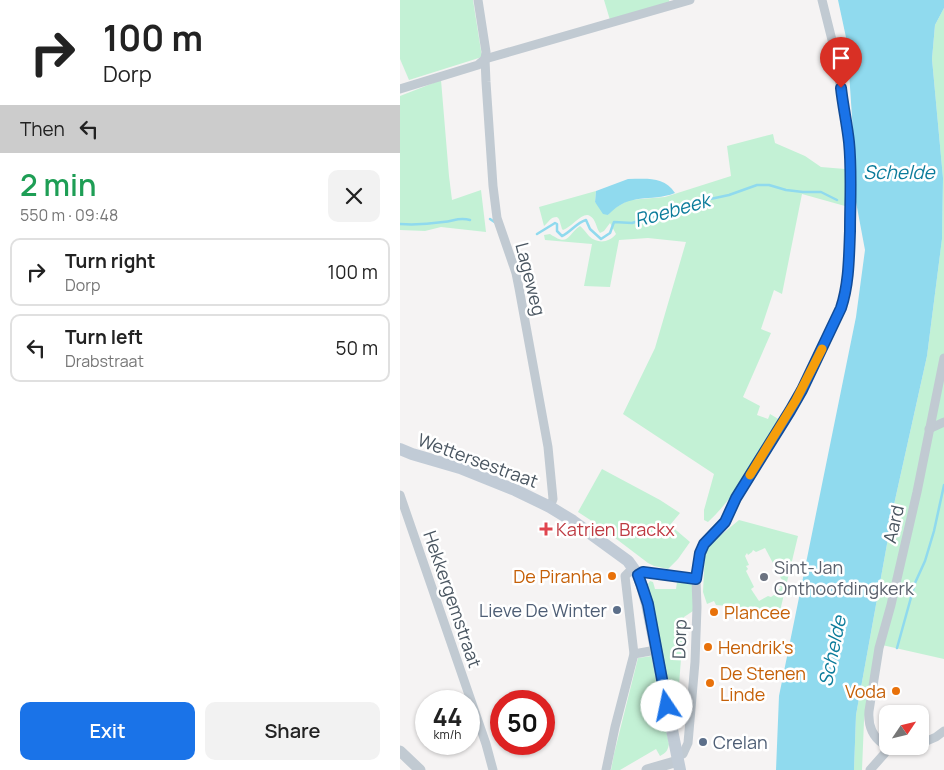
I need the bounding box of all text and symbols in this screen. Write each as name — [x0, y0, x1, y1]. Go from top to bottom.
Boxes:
text: 100 m — [103, 14, 203, 62]
icon: right — [20, 20, 85, 85]
pin — [820, 37, 862, 88]
icon: arrive — [827, 44, 855, 72]
text: Dorp — [103, 59, 152, 89]
icon: left — [75, 115, 103, 143]
text: Then — [20, 116, 65, 142]
water label: Schelde — [863, 159, 937, 185]
text: 2 min — [20, 164, 96, 205]
button: close — [328, 170, 380, 222]
water label: Roebeek — [631, 186, 715, 233]
text: 550 m · 09:48 — [20, 204, 118, 226]
street label: Lageweg — [510, 240, 552, 318]
text: Turn right — [65, 248, 155, 274]
icon: right — [22, 258, 50, 286]
text: 100 m — [327, 259, 378, 285]
text: Dorp — [65, 274, 100, 296]
text: Turn left — [65, 324, 143, 350]
icon: left — [22, 334, 50, 362]
text: 50 m — [336, 335, 378, 361]
text: Drabstraat — [65, 350, 144, 372]
street label: Wettersestraat — [415, 427, 541, 493]
street label: Aard — [877, 503, 909, 545]
place label: Katrien Brackx — [556, 517, 675, 541]
marker: Katrien Brackx — [540, 523, 552, 535]
street label: Hekkergemstraat — [418, 527, 488, 671]
place label: Sint-Jan Onthoofdingkerk — [774, 555, 915, 600]
place label: De Piranha — [513, 564, 602, 588]
marker: De Piranha — [606, 570, 618, 582]
marker: Sint-Jan Onthoofdingkerk — [758, 571, 770, 583]
place label: Lieve De Winter — [479, 598, 608, 622]
place label: Plancee — [724, 600, 790, 624]
marker: Lieve De Winter — [611, 604, 623, 616]
marker: Plancee — [708, 606, 720, 618]
water label: Schelde — [812, 612, 853, 689]
street label: Dorp — [666, 619, 692, 659]
place label: Hendrik's — [718, 635, 793, 659]
marker: Hendrik's — [702, 641, 714, 653]
place label: De Stenen Linde — [720, 661, 806, 706]
marker: De Stenen Linde — [704, 677, 716, 689]
position arrow — [640, 679, 692, 731]
place label: Voda — [845, 679, 886, 703]
marker: Voda — [890, 685, 902, 697]
speed limit sign: 50 — [490, 690, 555, 755]
text: 44 — [432, 699, 463, 734]
button: Exit — [20, 702, 195, 760]
button: Share — [205, 702, 380, 760]
north arrow — [879, 705, 929, 755]
map controls — [879, 705, 929, 755]
text: km/h — [434, 726, 461, 743]
place label: Crelan — [713, 730, 768, 754]
marker: Crelan — [697, 736, 709, 748]

